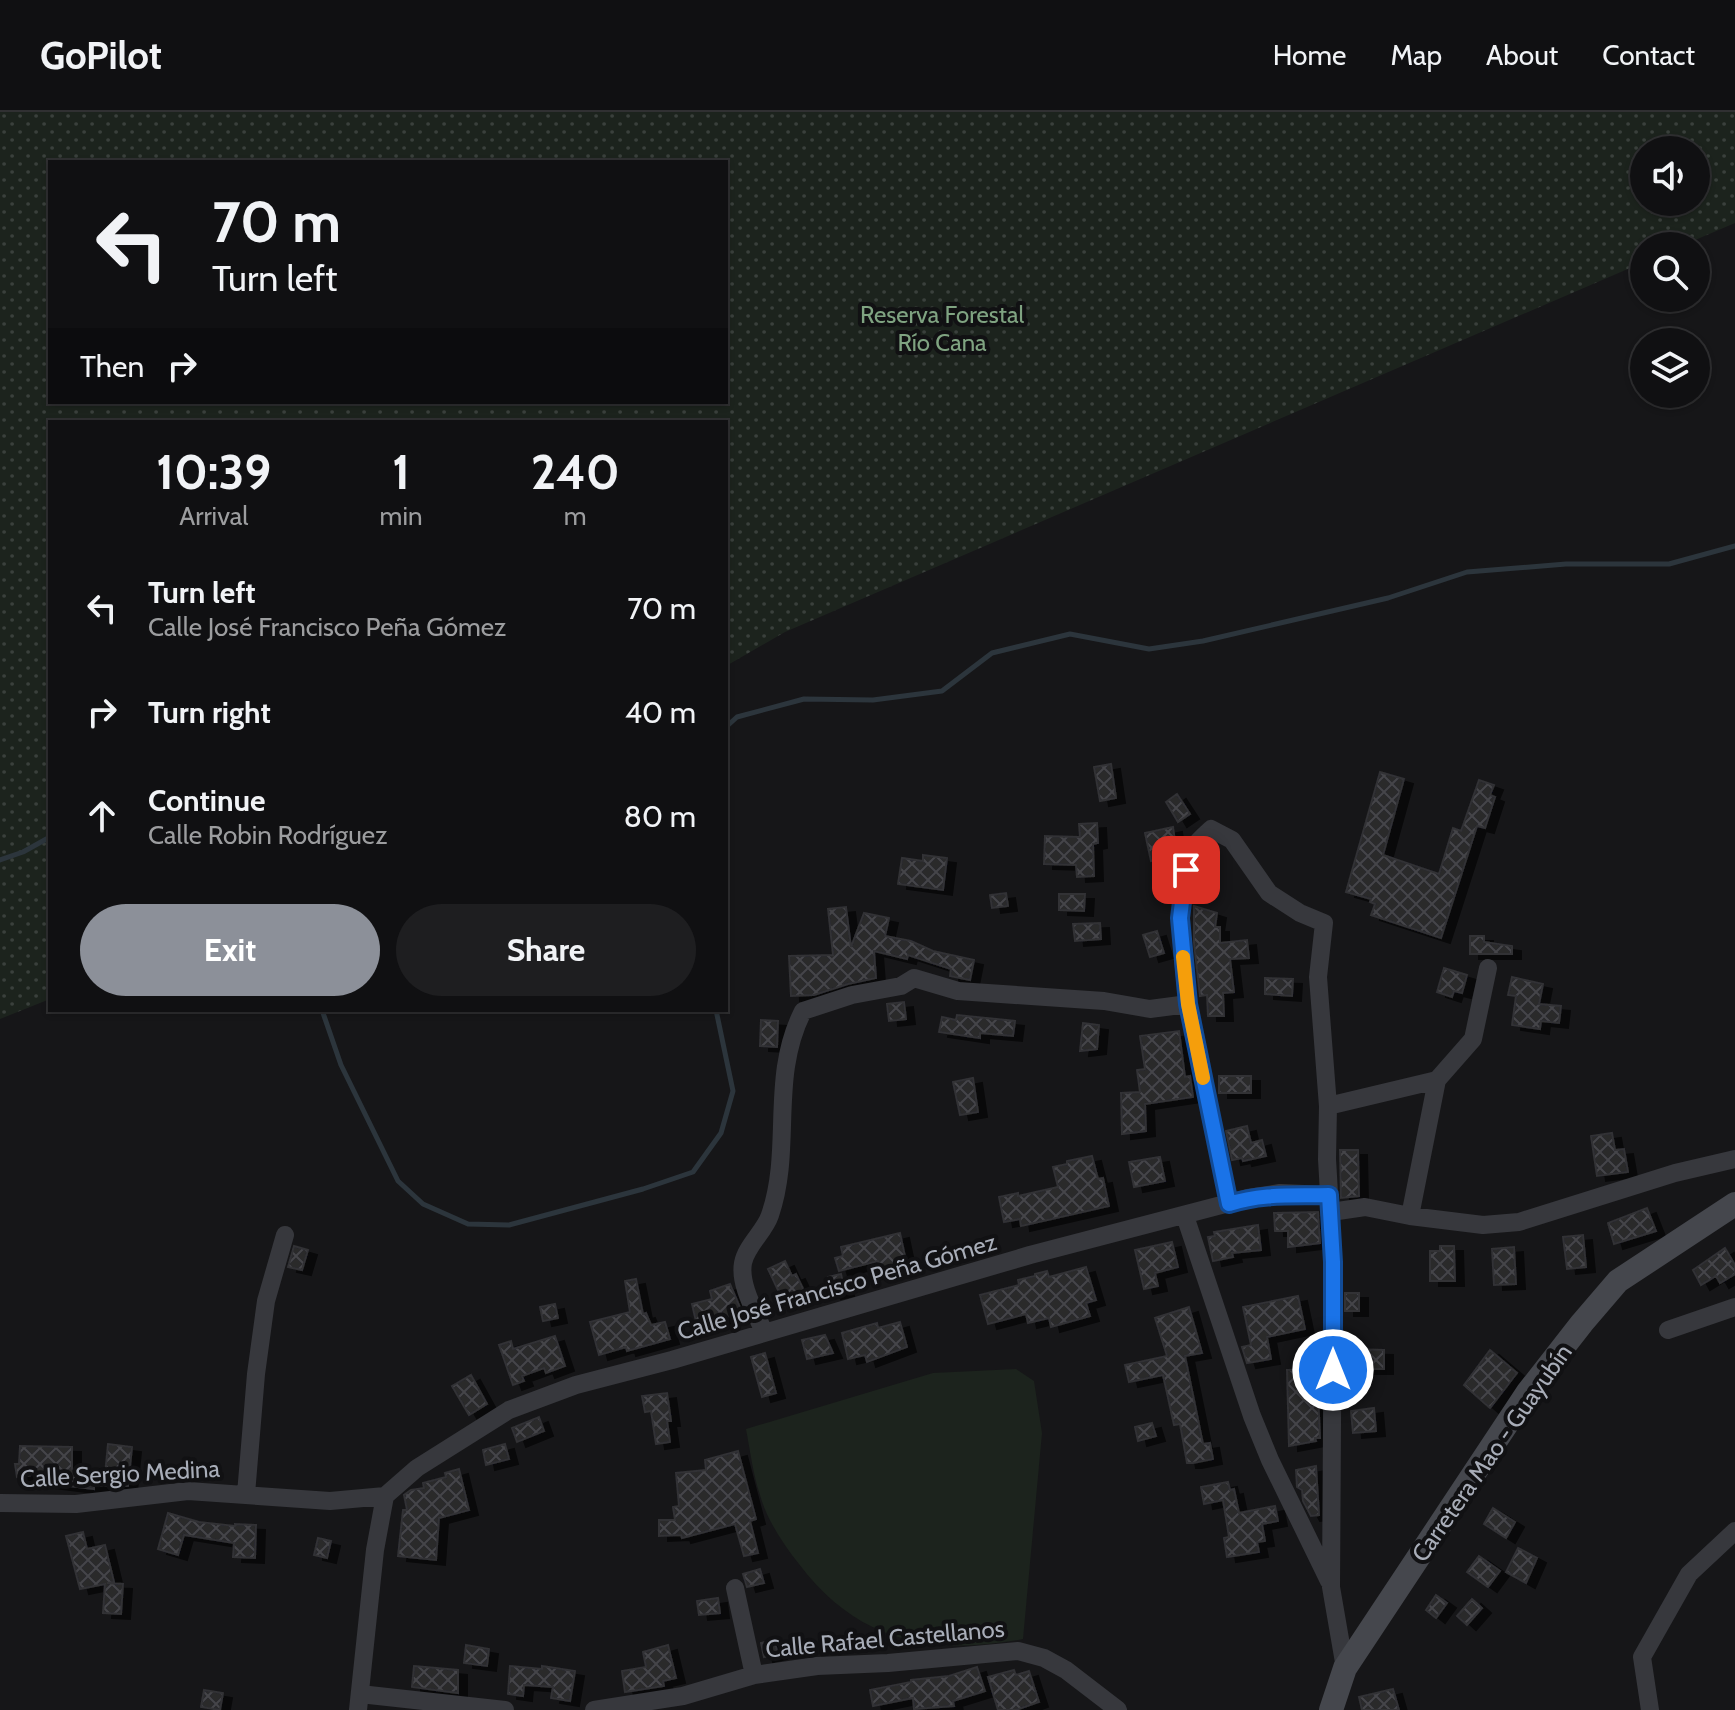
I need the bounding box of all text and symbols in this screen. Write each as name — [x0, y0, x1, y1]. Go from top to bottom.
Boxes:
text: GoPilot — [40, 32, 162, 79]
text: Home — [1273, 38, 1346, 72]
text: Map — [1390, 38, 1442, 72]
text: About — [1486, 38, 1558, 72]
text: Contact — [1602, 38, 1695, 72]
map controls — [1630, 136, 1710, 408]
button: sound — [1630, 136, 1710, 216]
text: 70 m — [212, 188, 341, 256]
icon: left — [80, 192, 184, 296]
button: search — [1630, 232, 1710, 312]
text: Turn left — [212, 256, 337, 300]
park label: Reserva Forestal Río Cana — [860, 300, 1024, 357]
button: layers — [1630, 328, 1710, 408]
icon: right — [160, 344, 204, 388]
text: Then — [80, 348, 144, 385]
text: 10:39 — [156, 443, 271, 501]
text: 1 — [392, 443, 410, 501]
text: 240 — [531, 443, 620, 501]
text: Arrival — [179, 500, 248, 532]
text: min — [380, 500, 422, 532]
text: m — [564, 500, 587, 532]
text: Turn left — [148, 574, 256, 611]
icon: left — [80, 586, 124, 630]
text: 70 m — [627, 590, 696, 627]
text: Calle José Francisco Peña Gómez — [148, 611, 506, 643]
icon: right — [80, 690, 124, 734]
text: Turn right — [148, 694, 271, 731]
text: 40 m — [625, 694, 696, 731]
text: Continue — [148, 782, 265, 819]
icon: ahead — [80, 794, 124, 838]
text: 80 m — [624, 798, 696, 835]
text: Calle Robin Rodríguez — [148, 819, 387, 851]
pin — [1152, 836, 1220, 904]
icon: arrive — [1164, 848, 1208, 892]
button: Exit — [80, 904, 380, 996]
button: Share — [396, 904, 696, 996]
street label: Calle José Francisco Peña Gómez — [674, 1227, 1000, 1346]
position arrow — [1291, 1328, 1375, 1412]
street label: Carretera Mao - Guayubín — [1405, 1338, 1578, 1567]
street label: Calle Sergio Medina — [19, 1454, 221, 1493]
street label: Calle Rafael Castellanos — [764, 1614, 1006, 1663]

